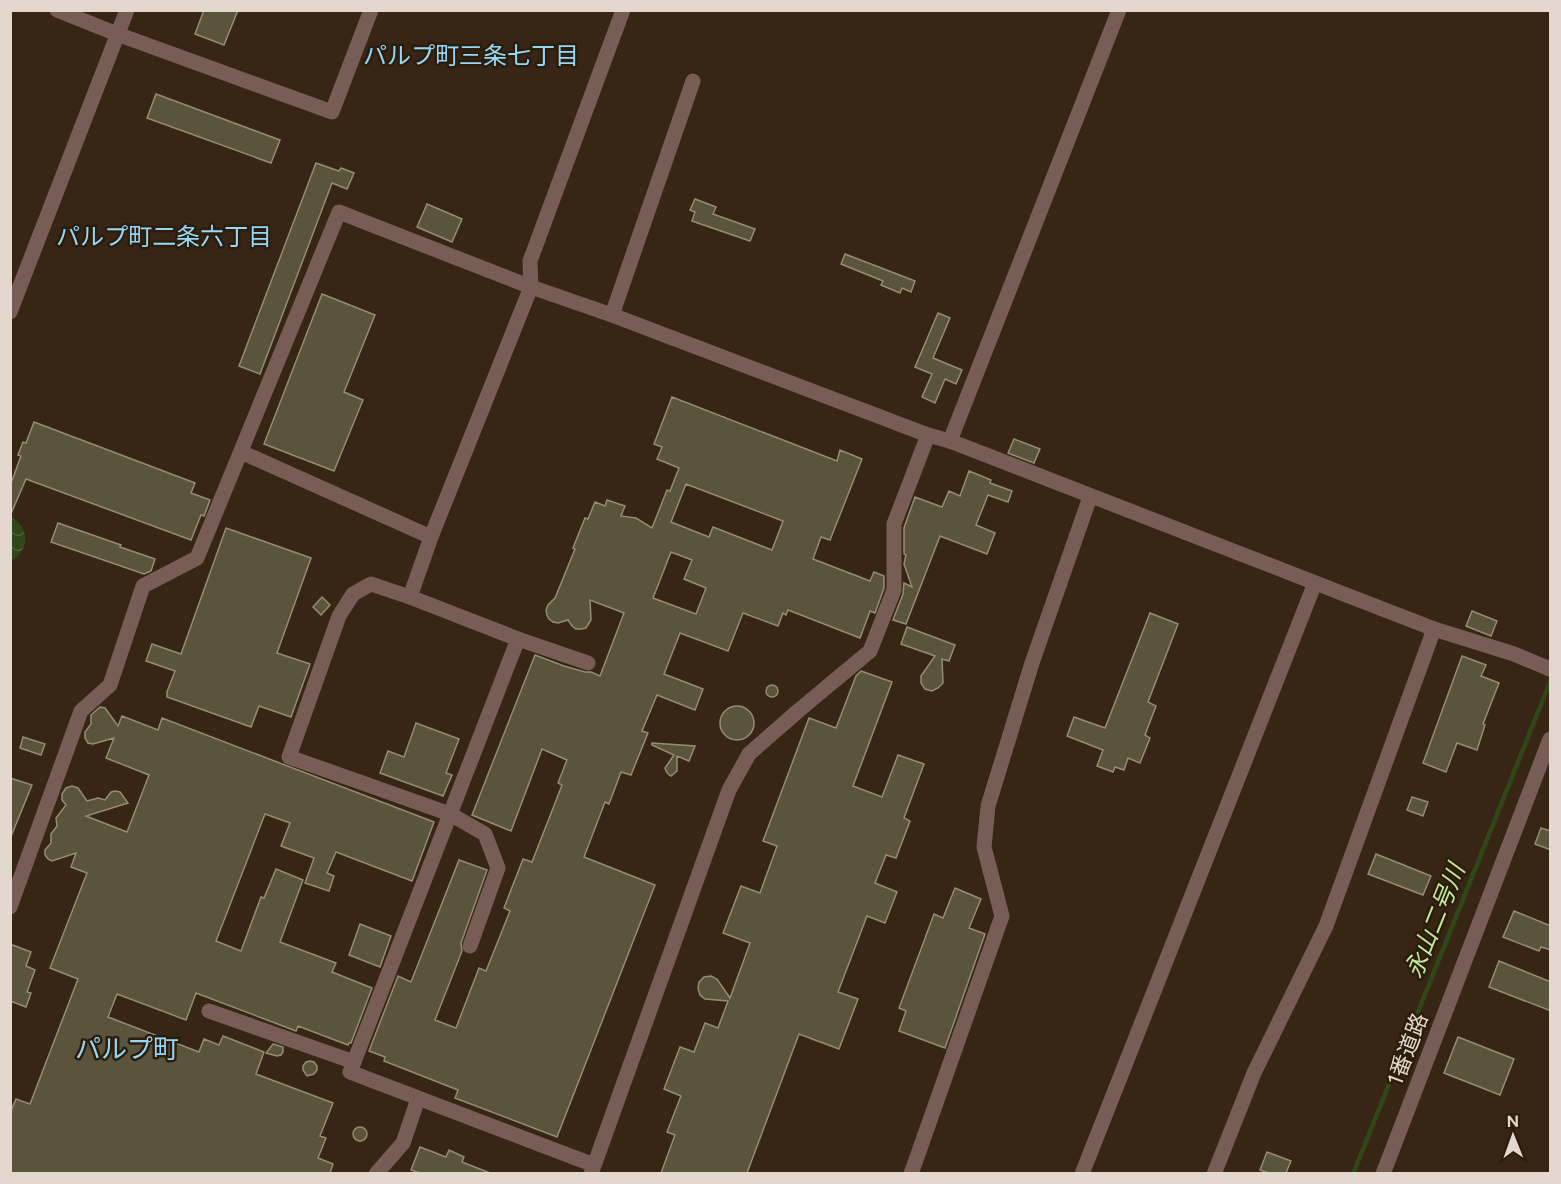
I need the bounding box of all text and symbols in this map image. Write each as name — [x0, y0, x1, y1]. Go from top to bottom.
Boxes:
district label: パルプ町三条七丁目 — [363, 41, 579, 70]
district label: パルプ町二条六丁目 — [56, 222, 272, 251]
water label: 永山二号川 — [1399, 857, 1472, 982]
street label: 1番道路 — [1381, 1009, 1434, 1089]
district label: パルプ町 — [75, 1033, 179, 1065]
north arrow — [1483, 1106, 1543, 1166]
text: N — [1506, 1112, 1519, 1131]

